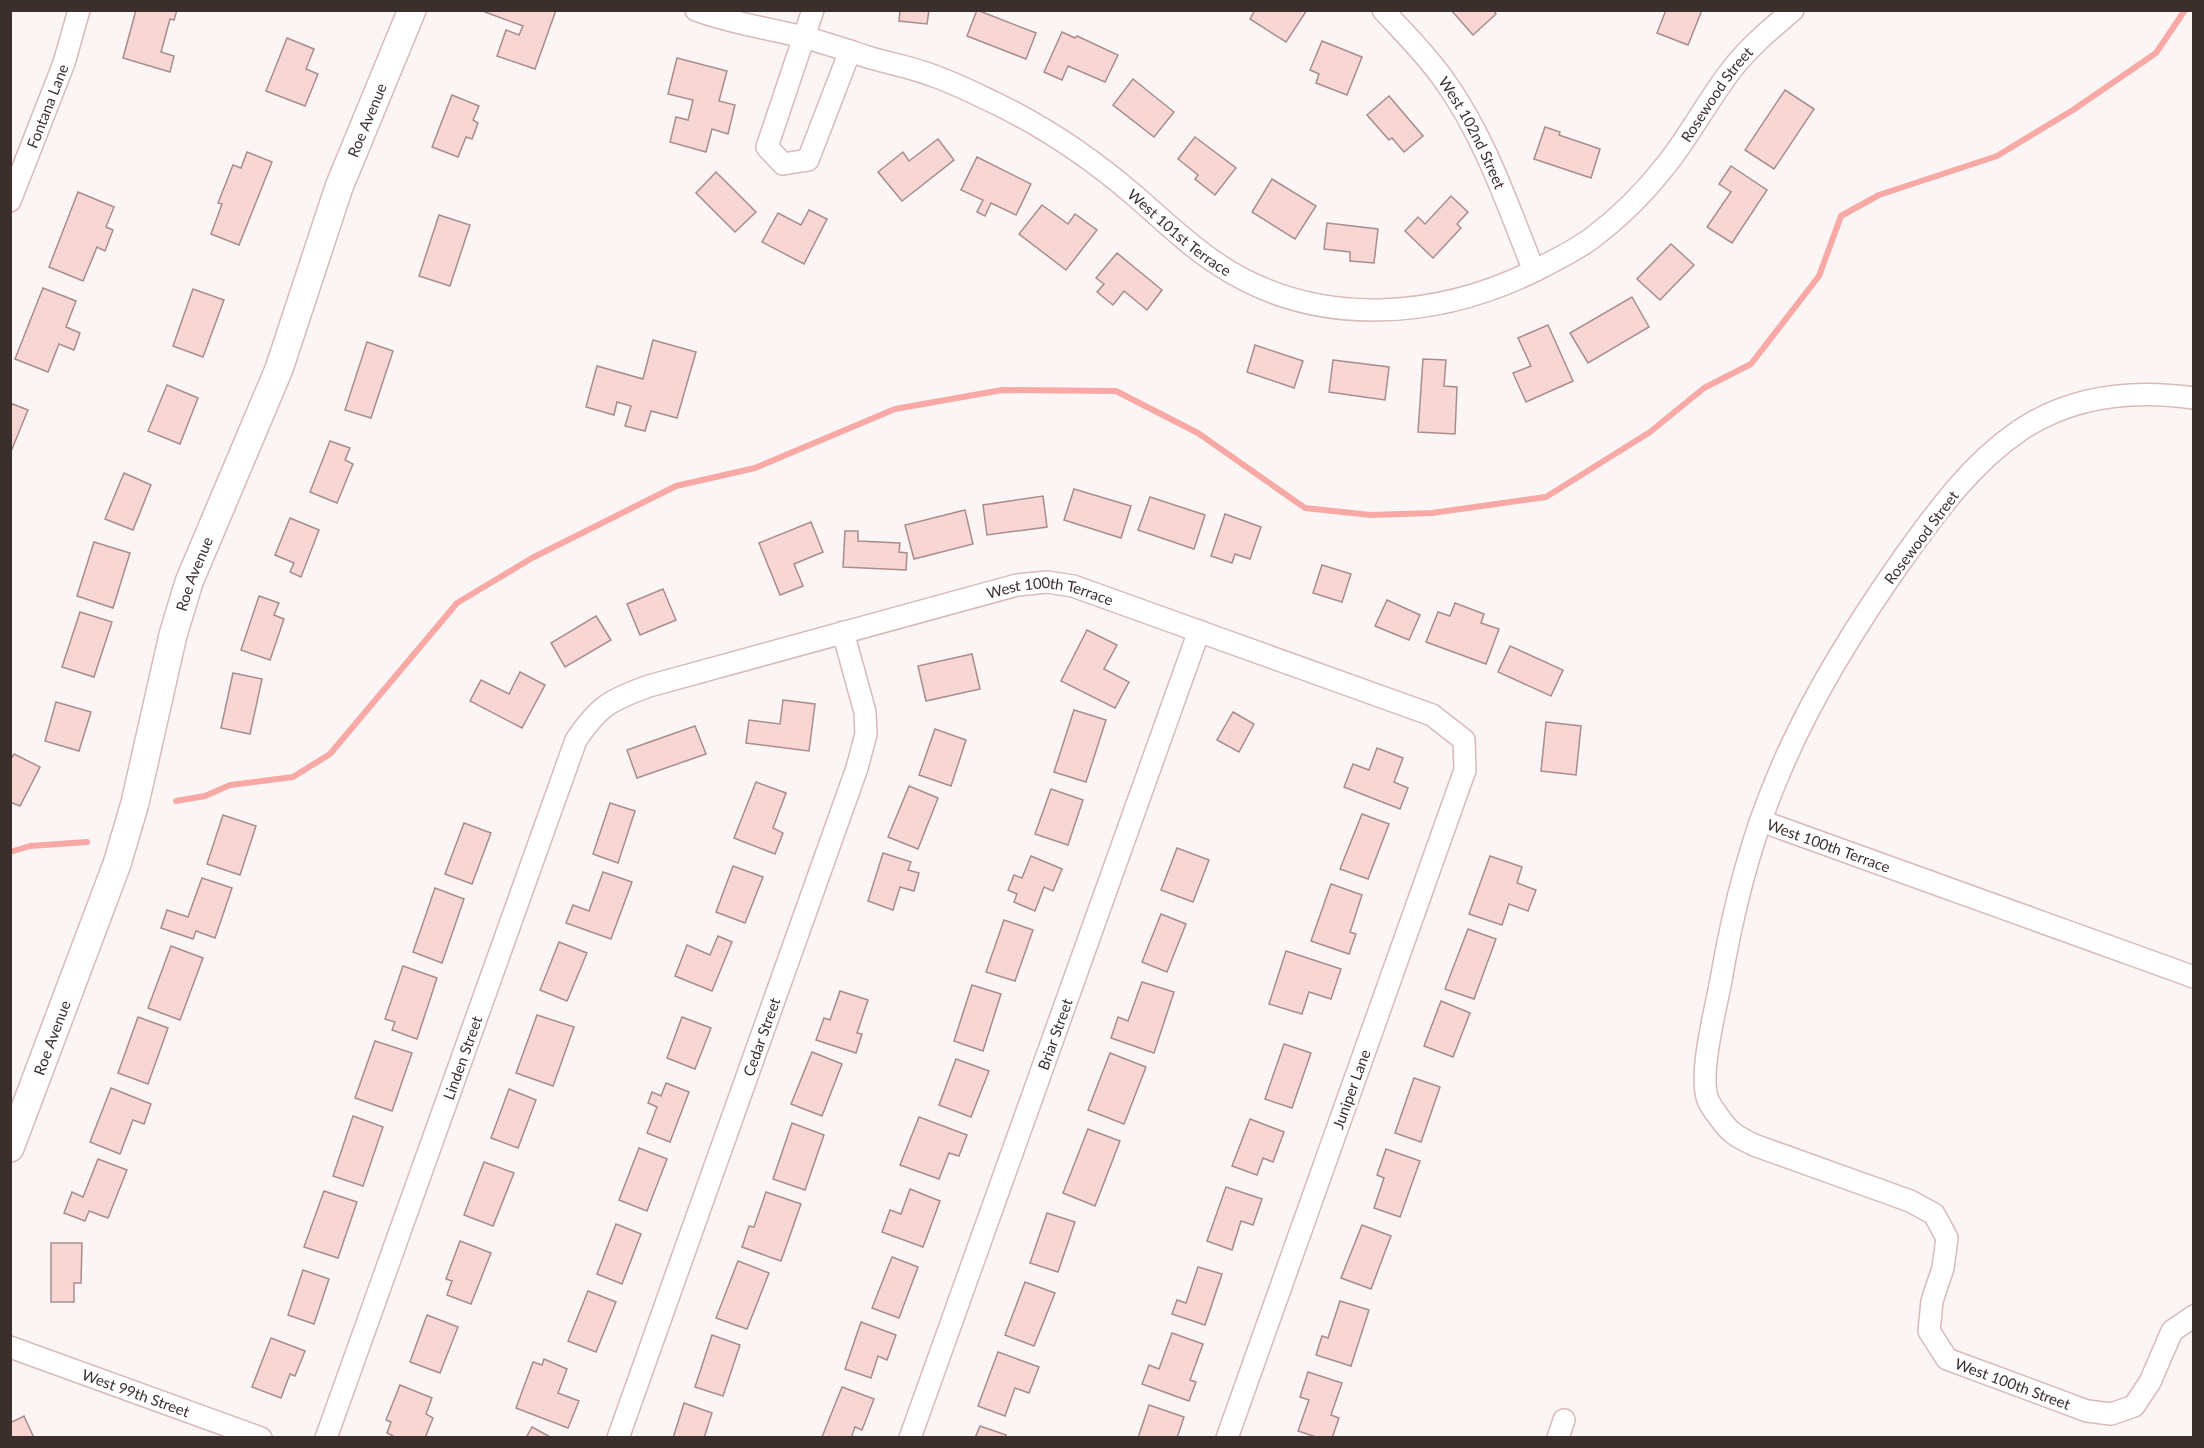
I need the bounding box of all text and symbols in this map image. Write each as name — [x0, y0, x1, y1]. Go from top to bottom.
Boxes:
street label: Rosewood Street — [1677, 42, 1756, 145]
street label: Fontana Lane — [23, 61, 72, 151]
street label: West 102nd Street — [1435, 73, 1510, 192]
street label: Roe Avenue — [343, 80, 390, 160]
street label: West 101st Terrace — [1124, 185, 1235, 280]
street label: Rosewood Street — [1880, 486, 1962, 587]
street label: Roe Avenue — [172, 534, 216, 613]
street label: West 100th Terrace — [985, 573, 1116, 609]
street label: West 100th Terrace — [1765, 815, 1893, 876]
street label: Cedar Street — [739, 994, 784, 1079]
street label: Briar Street — [1034, 995, 1076, 1072]
street label: Roe Avenue — [29, 998, 74, 1077]
street label: Linden Street — [439, 1013, 486, 1102]
street label: Juniper Lane — [1328, 1047, 1374, 1131]
street label: West 100th Street — [1953, 1354, 2074, 1413]
street label: West 99th Street — [80, 1365, 193, 1421]

